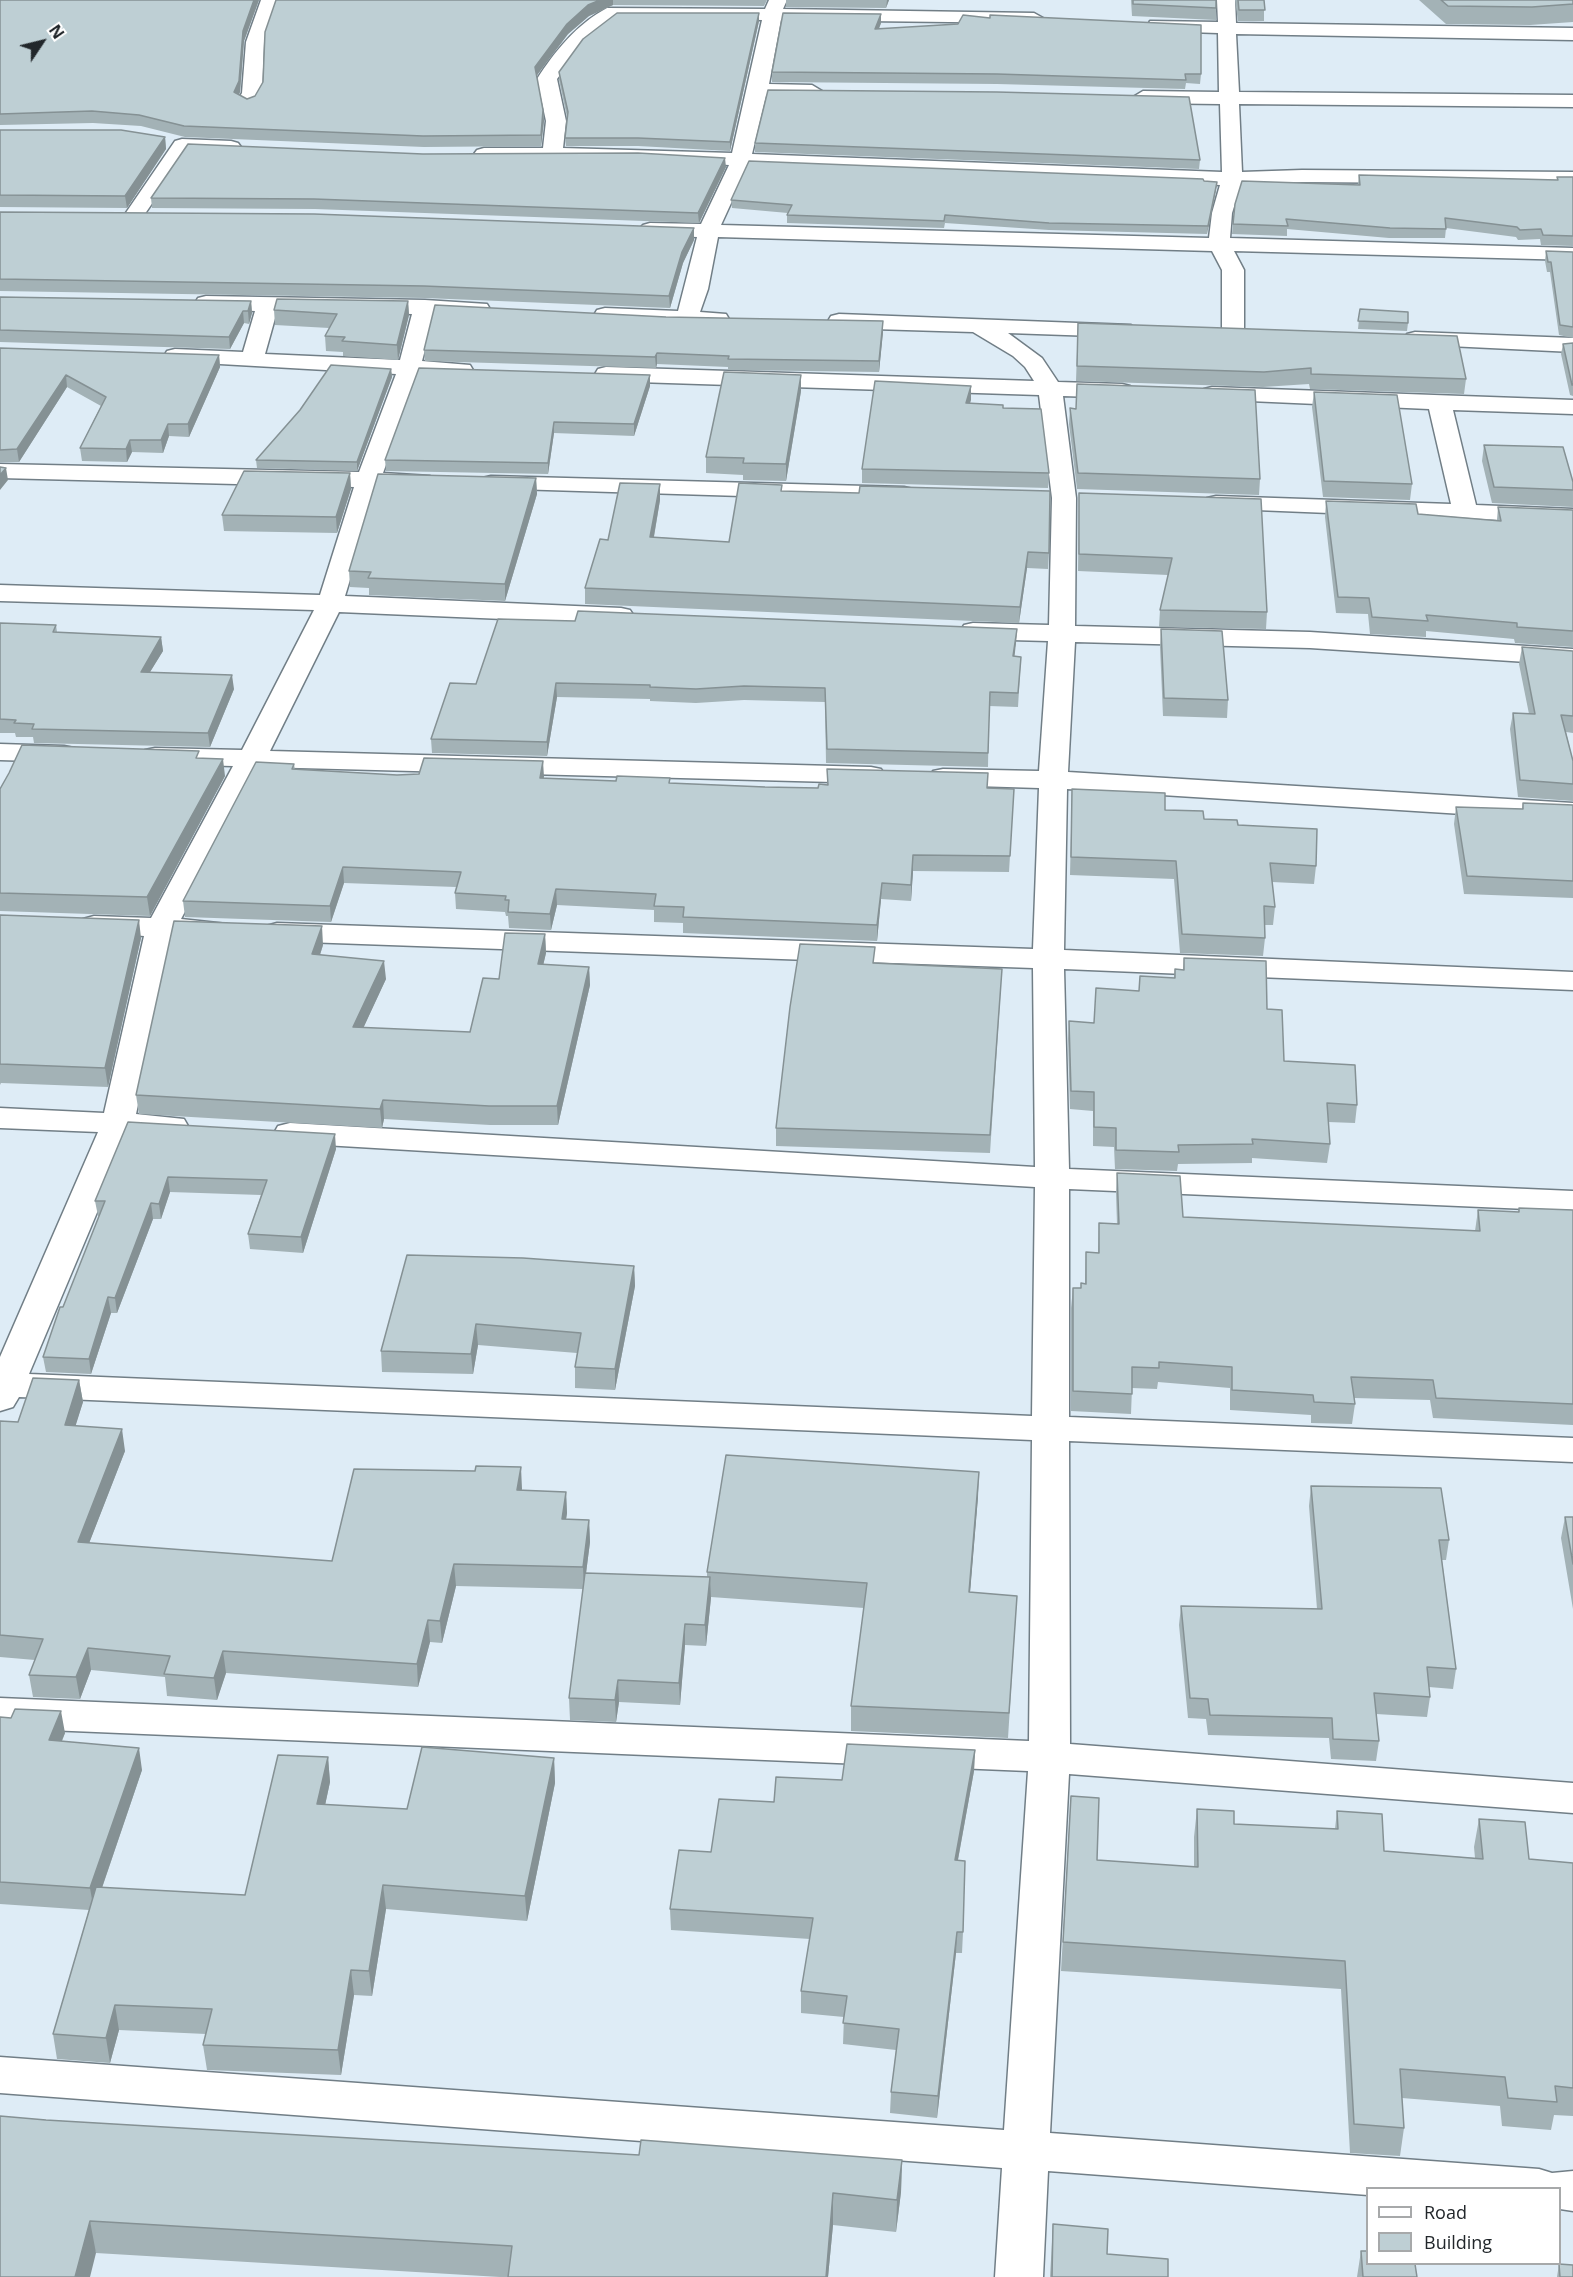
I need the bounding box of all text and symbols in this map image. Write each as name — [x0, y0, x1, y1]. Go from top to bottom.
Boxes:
north arrow — [12, 12, 72, 72]
text: N — [44, 20, 69, 43]
legend — [1366, 2187, 1561, 2265]
text: Road — [1424, 2200, 1467, 2224]
text: Building — [1424, 2230, 1492, 2254]

